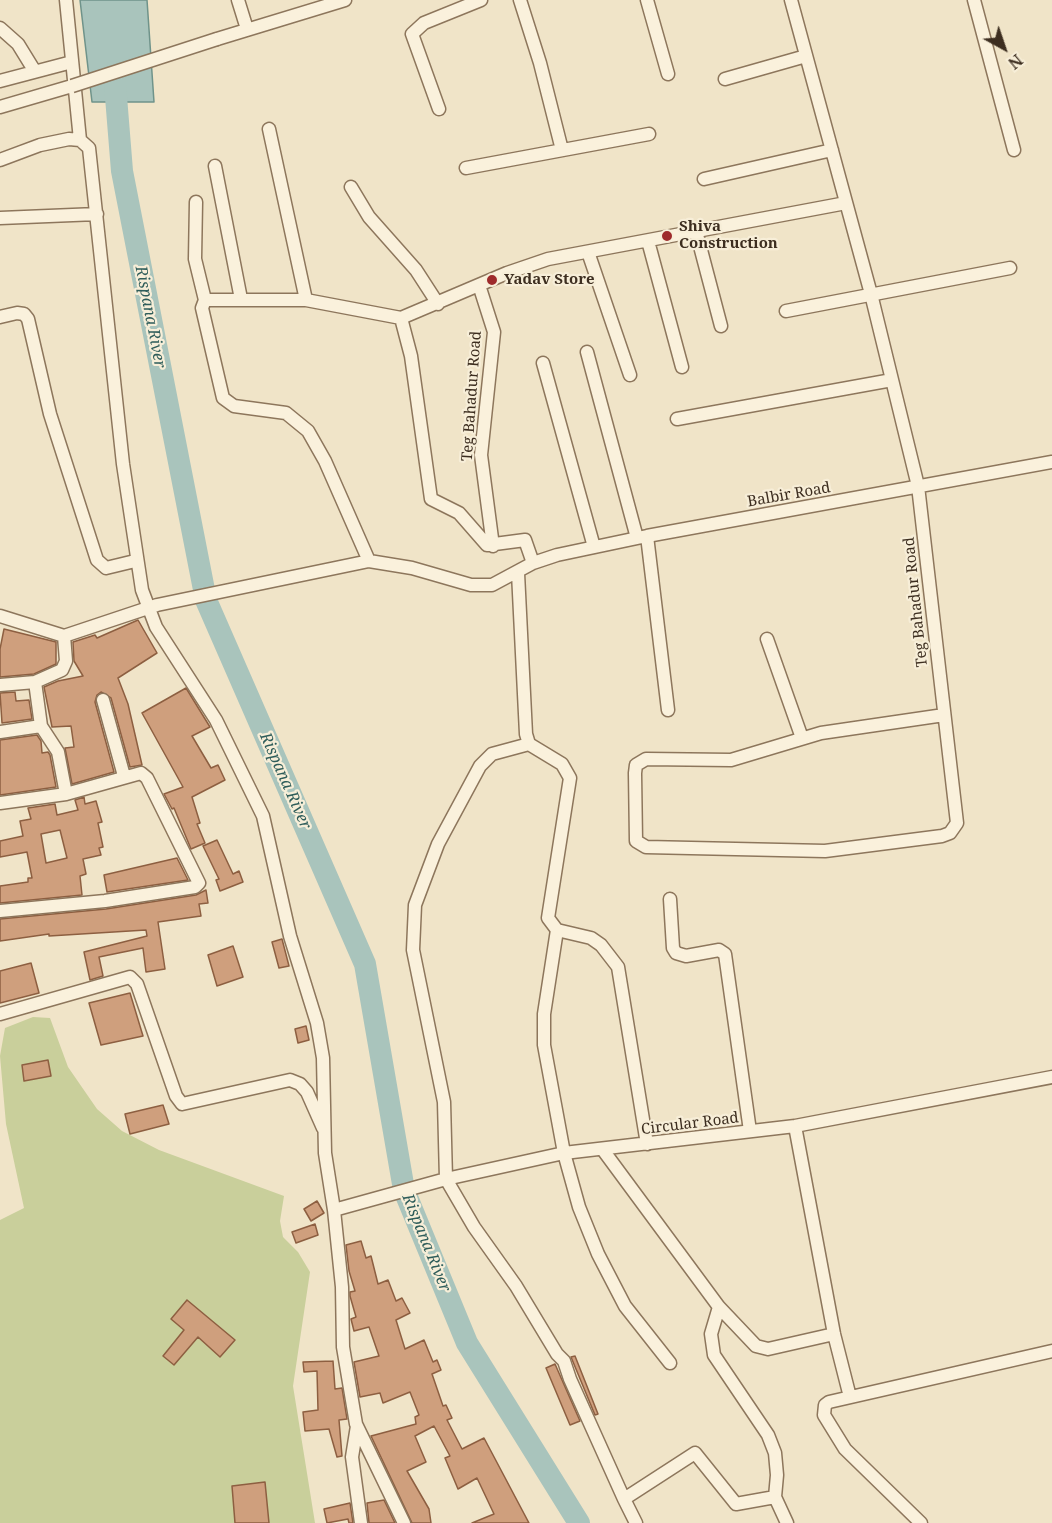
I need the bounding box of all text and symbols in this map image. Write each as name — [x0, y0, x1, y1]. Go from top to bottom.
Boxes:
north arrow — [974, 18, 1034, 78]
text: N — [1004, 49, 1027, 74]
place label: Shiva Construction — [679, 218, 778, 253]
marker: Shiva Construction — [660, 229, 674, 243]
water label: Rispana River — [131, 264, 169, 370]
place label: Yadav Store — [504, 271, 595, 289]
marker: Yadav Store — [485, 273, 499, 287]
street label: Teg Bahadur Road — [458, 330, 486, 462]
street label: Balbir Road — [746, 479, 832, 511]
street label: Teg Bahadur Road — [900, 536, 932, 668]
water label: Rispana River — [255, 730, 315, 832]
street label: Circular Road — [640, 1109, 740, 1139]
water label: Rispana River — [398, 1191, 454, 1295]

